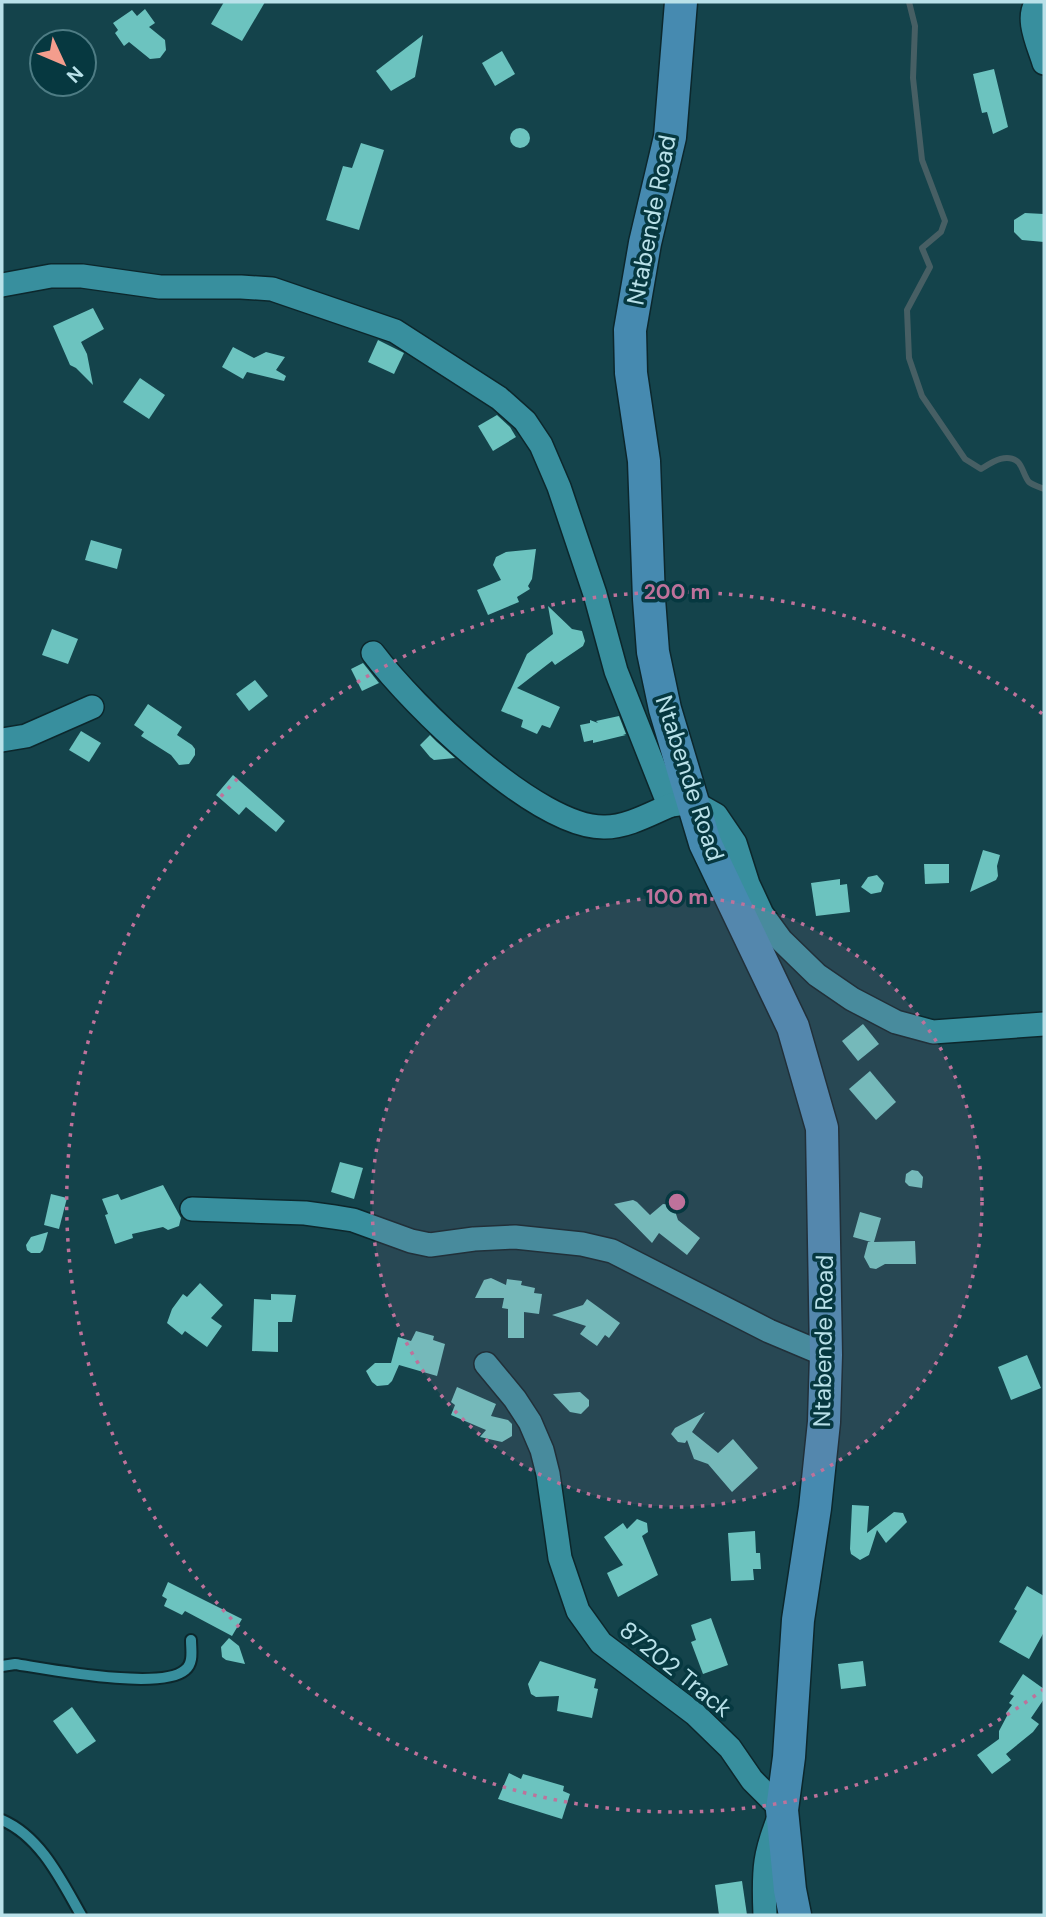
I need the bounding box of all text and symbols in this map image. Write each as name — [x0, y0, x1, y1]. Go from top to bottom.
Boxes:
north arrow — [28, 28, 98, 98]
text: N — [61, 61, 89, 88]
street label: Ntabende Road — [619, 132, 683, 308]
text: 200 m — [644, 578, 710, 606]
street label: Ntabende Road — [649, 691, 731, 865]
text: 100 m — [646, 883, 708, 911]
centre of rings — [665, 1190, 689, 1214]
street label: Ntabende Road — [806, 1255, 840, 1427]
street label: 87202 Track — [613, 1614, 739, 1724]

